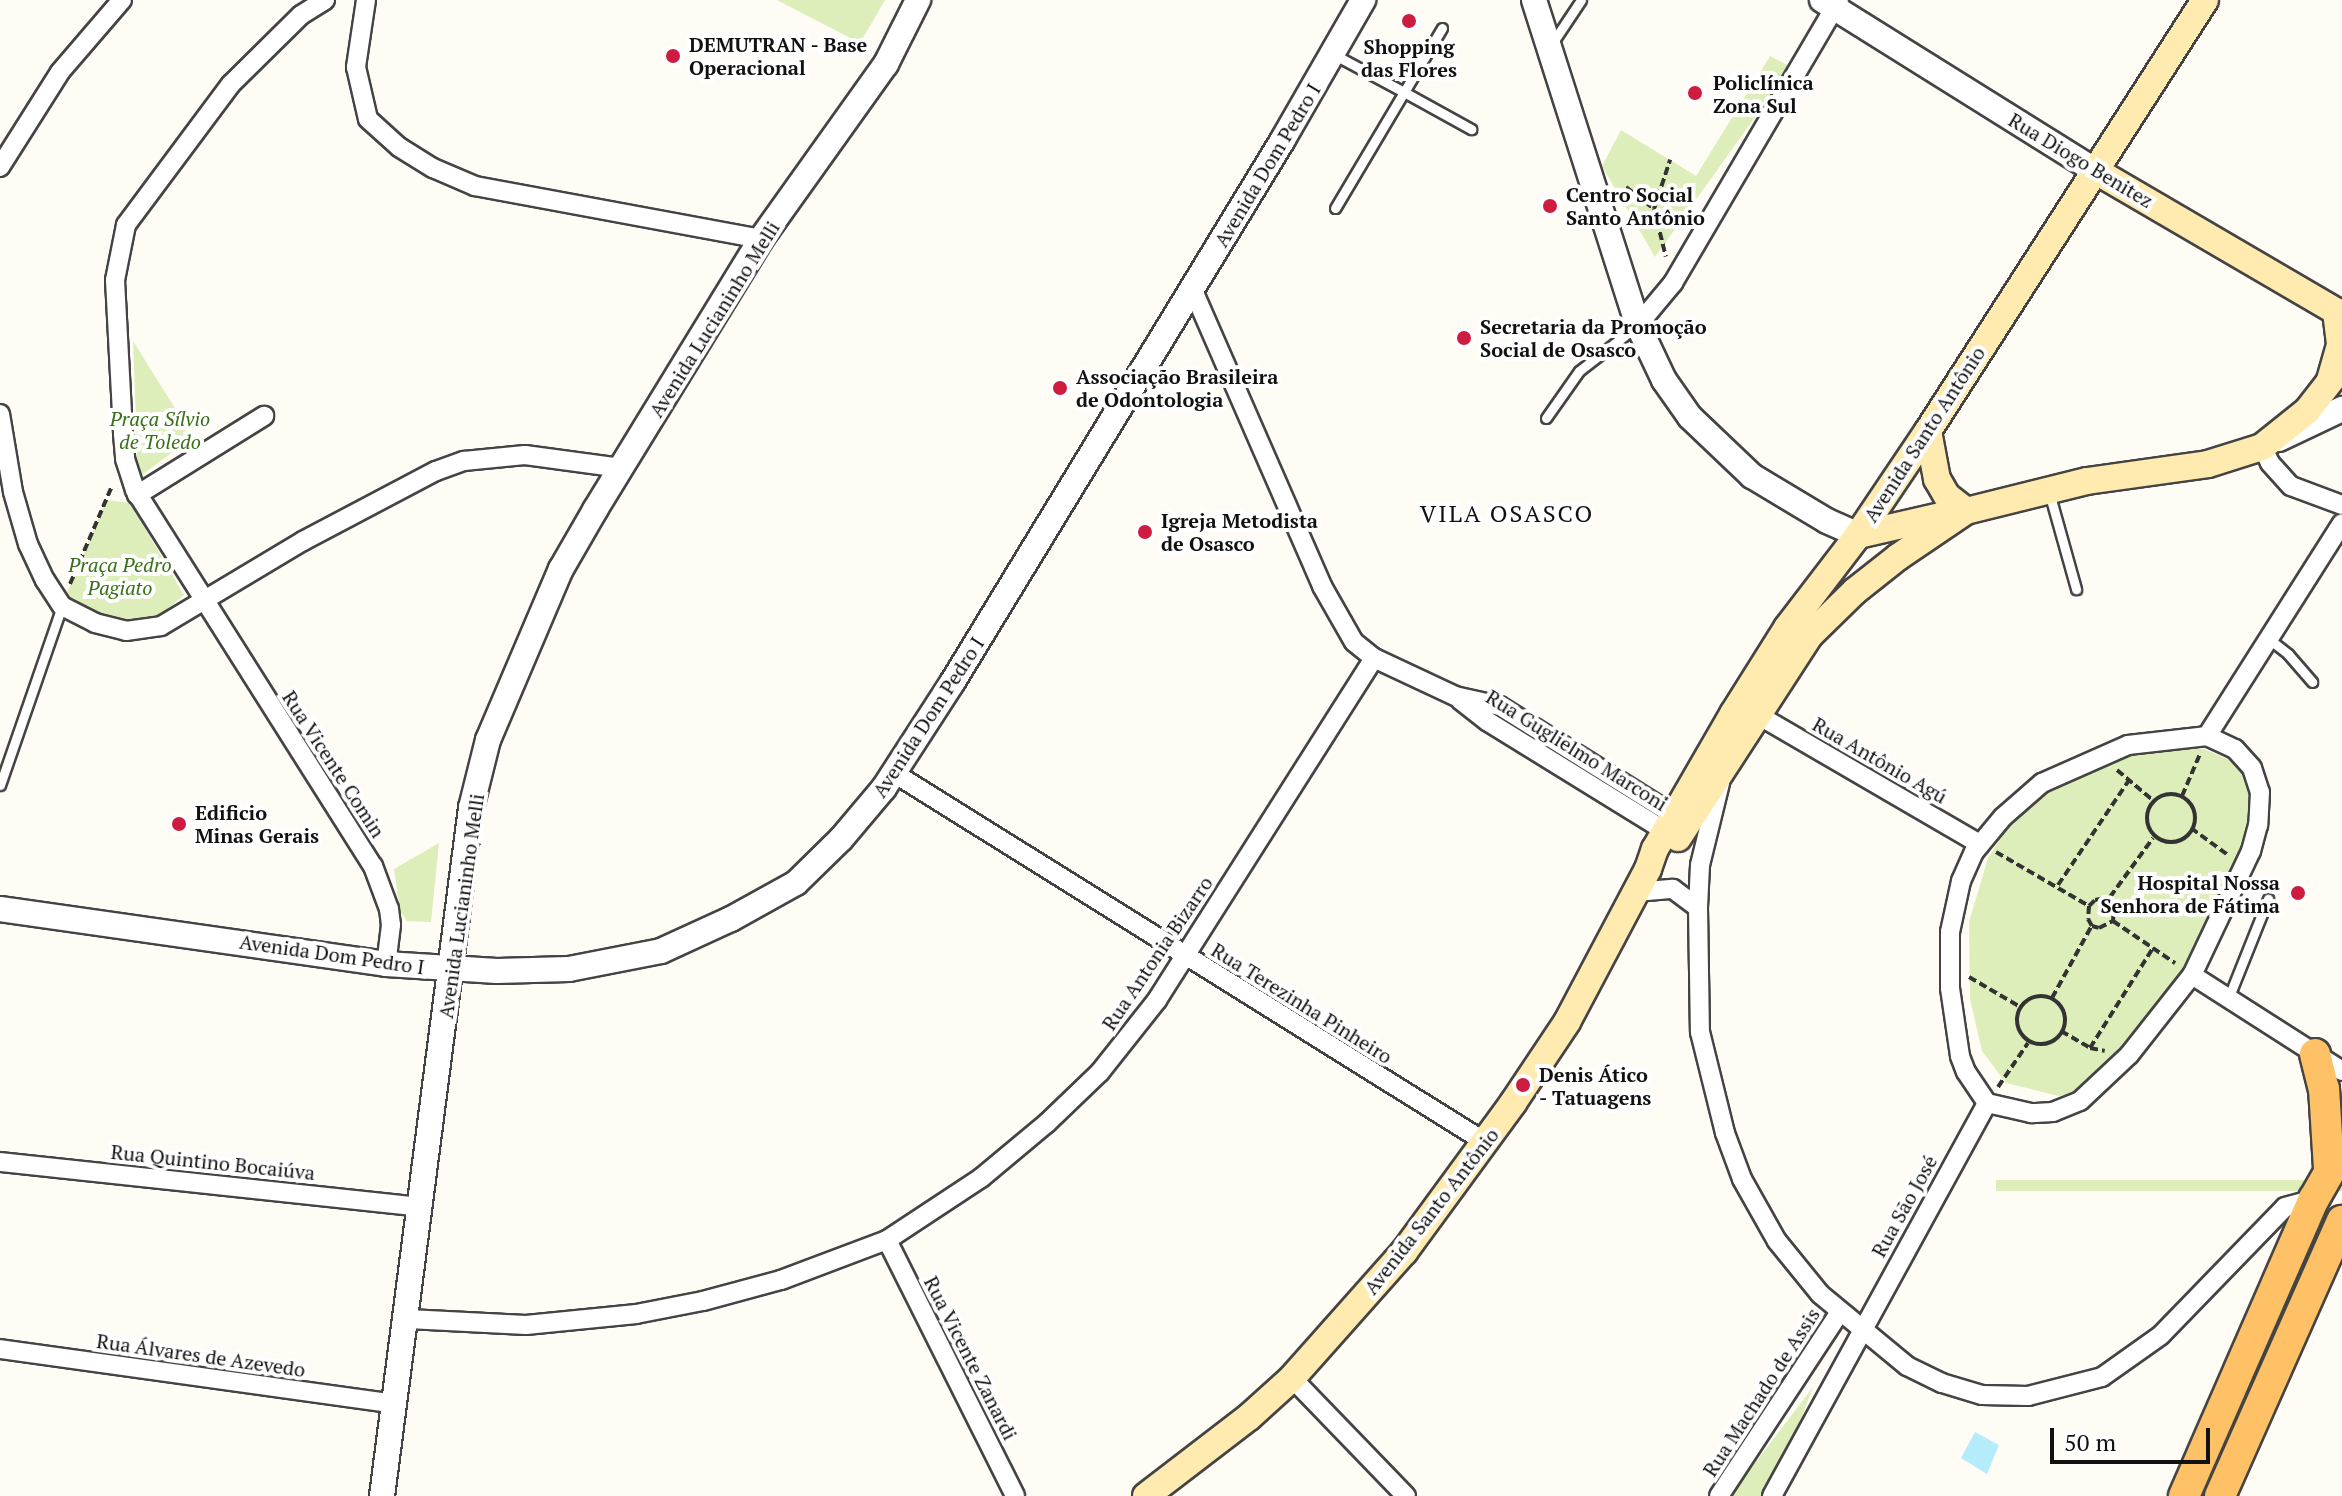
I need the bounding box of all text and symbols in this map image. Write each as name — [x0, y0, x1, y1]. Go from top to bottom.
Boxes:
marker: Shopping das Flores — [1400, 12, 1418, 30]
place label: DEMUTRAN - Base Operacional — [689, 32, 869, 79]
place label: Shopping das Flores — [1361, 34, 1457, 81]
marker: DEMUTRAN - Base Operacional — [664, 47, 682, 65]
place label: Policlínica Zona Sul — [1713, 70, 1814, 117]
street label: Avenida Dom Pedro I — [1209, 79, 1325, 251]
marker: Policlínica Zona Sul — [1684, 82, 1706, 104]
street label: Rua Diogo Benitez — [2004, 107, 2158, 213]
place label: Centro Social Santo Antônio — [1566, 182, 1705, 229]
marker: Centro Social Santo Antônio — [1541, 197, 1559, 215]
street label: Avenida Lucianinho Melli — [644, 216, 784, 422]
place label: Secretaria da Promoção Social de Osasco — [1480, 314, 1707, 361]
marker: Secretaria da Promoção Social de Osasco — [1455, 329, 1473, 347]
street label: Avenida Santo Antônio — [1858, 341, 1990, 527]
place label: Associação Brasileira de Odontologia — [1076, 364, 1278, 411]
marker: Associação Brasileira de Odontologia — [1051, 379, 1069, 397]
park label: Praça Sílvio de Toledo — [110, 406, 210, 453]
district label: VILA OSASCO — [1420, 500, 1594, 528]
place label: Igreja Metodista de Osasco — [1161, 508, 1318, 555]
marker: Igreja Metodista de Osasco — [1136, 523, 1154, 541]
park label: Praça Pedro Pagiato — [68, 553, 172, 600]
street label: Avenida Dom Pedro I — [867, 632, 989, 802]
street label: Rua Guglielmo Marconi — [1482, 684, 1672, 816]
street label: Rua Vicente Comin — [277, 686, 391, 842]
street label: Rua Antônio Agú — [1808, 712, 1952, 808]
street label: Avenida Lucianinho Melli — [433, 792, 489, 1020]
place label: Edificio Minas Gerais — [195, 800, 319, 847]
marker: Edificio Minas Gerais — [170, 815, 188, 833]
place label: Hospital Nossa Senhora de Fátima — [2100, 870, 2280, 917]
street label: Rua Antonia Bizarro — [1097, 871, 1217, 1035]
marker: Hospital Nossa Senhora de Fátima — [2287, 882, 2309, 904]
street label: Avenida Dom Pedro I — [238, 929, 426, 979]
street label: Rua Terezinha Pinheiro — [1207, 938, 1397, 1068]
place label: Denis Ático - Tatuagens — [1539, 1062, 1652, 1109]
marker: Denis Ático - Tatuagens — [1514, 1076, 1532, 1094]
street label: Avenida Santo Antônio — [1358, 1123, 1504, 1299]
street label: Rua Quintino Bocaiúva — [110, 1139, 316, 1185]
street label: Rua São José — [1866, 1151, 1942, 1261]
street label: Rua Vicente Zanardi — [919, 1272, 1023, 1444]
street label: Rua Machado de Assis — [1697, 1303, 1825, 1481]
street label: Rua Álvares de Azevedo — [95, 1328, 307, 1382]
scale bar — [2054, 1412, 2214, 1462]
text: 50 m — [2064, 1426, 2116, 1458]

